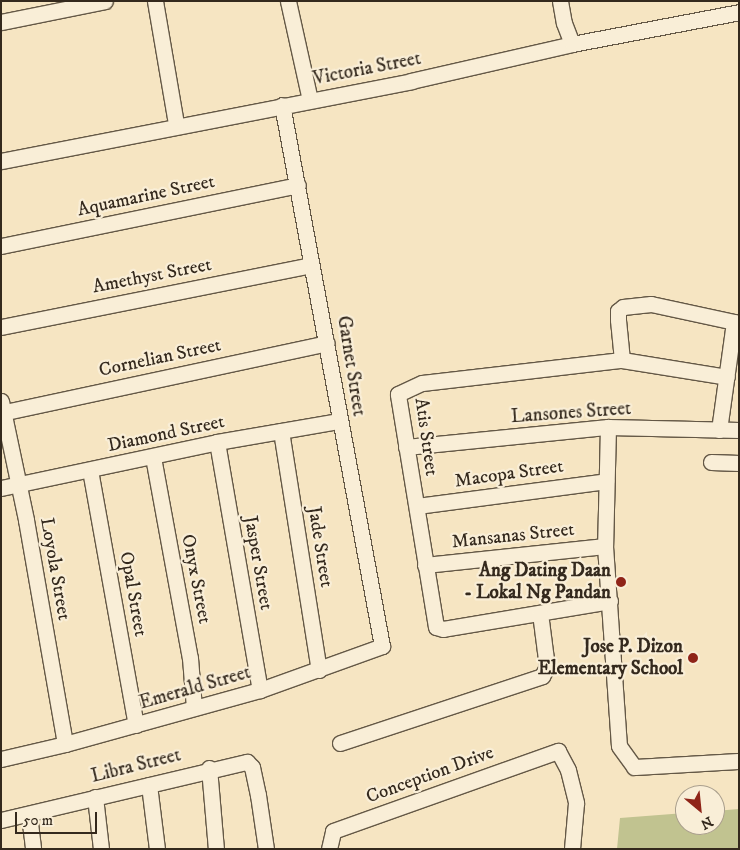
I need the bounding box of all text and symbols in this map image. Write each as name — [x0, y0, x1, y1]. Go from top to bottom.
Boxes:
street label: Victoria Street — [311, 47, 423, 91]
street label: Aquamarine Street — [75, 170, 217, 222]
street label: Amethyst Street — [91, 253, 213, 299]
street label: Garnet Street — [332, 314, 370, 418]
street label: Cornelian Street — [97, 334, 223, 382]
street label: Atis Street — [409, 397, 443, 477]
street label: Lansones Street — [510, 397, 632, 429]
street label: Diamond Street — [105, 410, 227, 458]
street label: Macopa Street — [453, 455, 565, 493]
street label: Jade Street — [302, 505, 338, 589]
street label: Jasper Street — [239, 514, 277, 612]
street label: Loyola Street — [35, 516, 75, 622]
street label: Mansanas Street — [451, 518, 575, 554]
street label: Onyx Street — [176, 532, 216, 626]
street label: Opal Street — [114, 550, 152, 638]
place label: Ang Dating Daan - Lokal Ng Pandan — [464, 560, 611, 604]
marker: Ang Dating Daan - Lokal Ng Pandan — [615, 576, 627, 588]
place label: Jose P. Dizon Elementary School — [538, 636, 683, 680]
marker: Jose P. Dizon Elementary School — [687, 652, 699, 664]
street label: Emerald Street — [137, 661, 253, 715]
street label: Conception Drive — [363, 741, 497, 809]
street label: Libra Street — [89, 744, 183, 788]
north arrow — [675, 785, 725, 835]
scale bar — [18, 802, 100, 834]
text: 50 m — [23, 811, 53, 830]
text: N — [697, 812, 716, 833]

